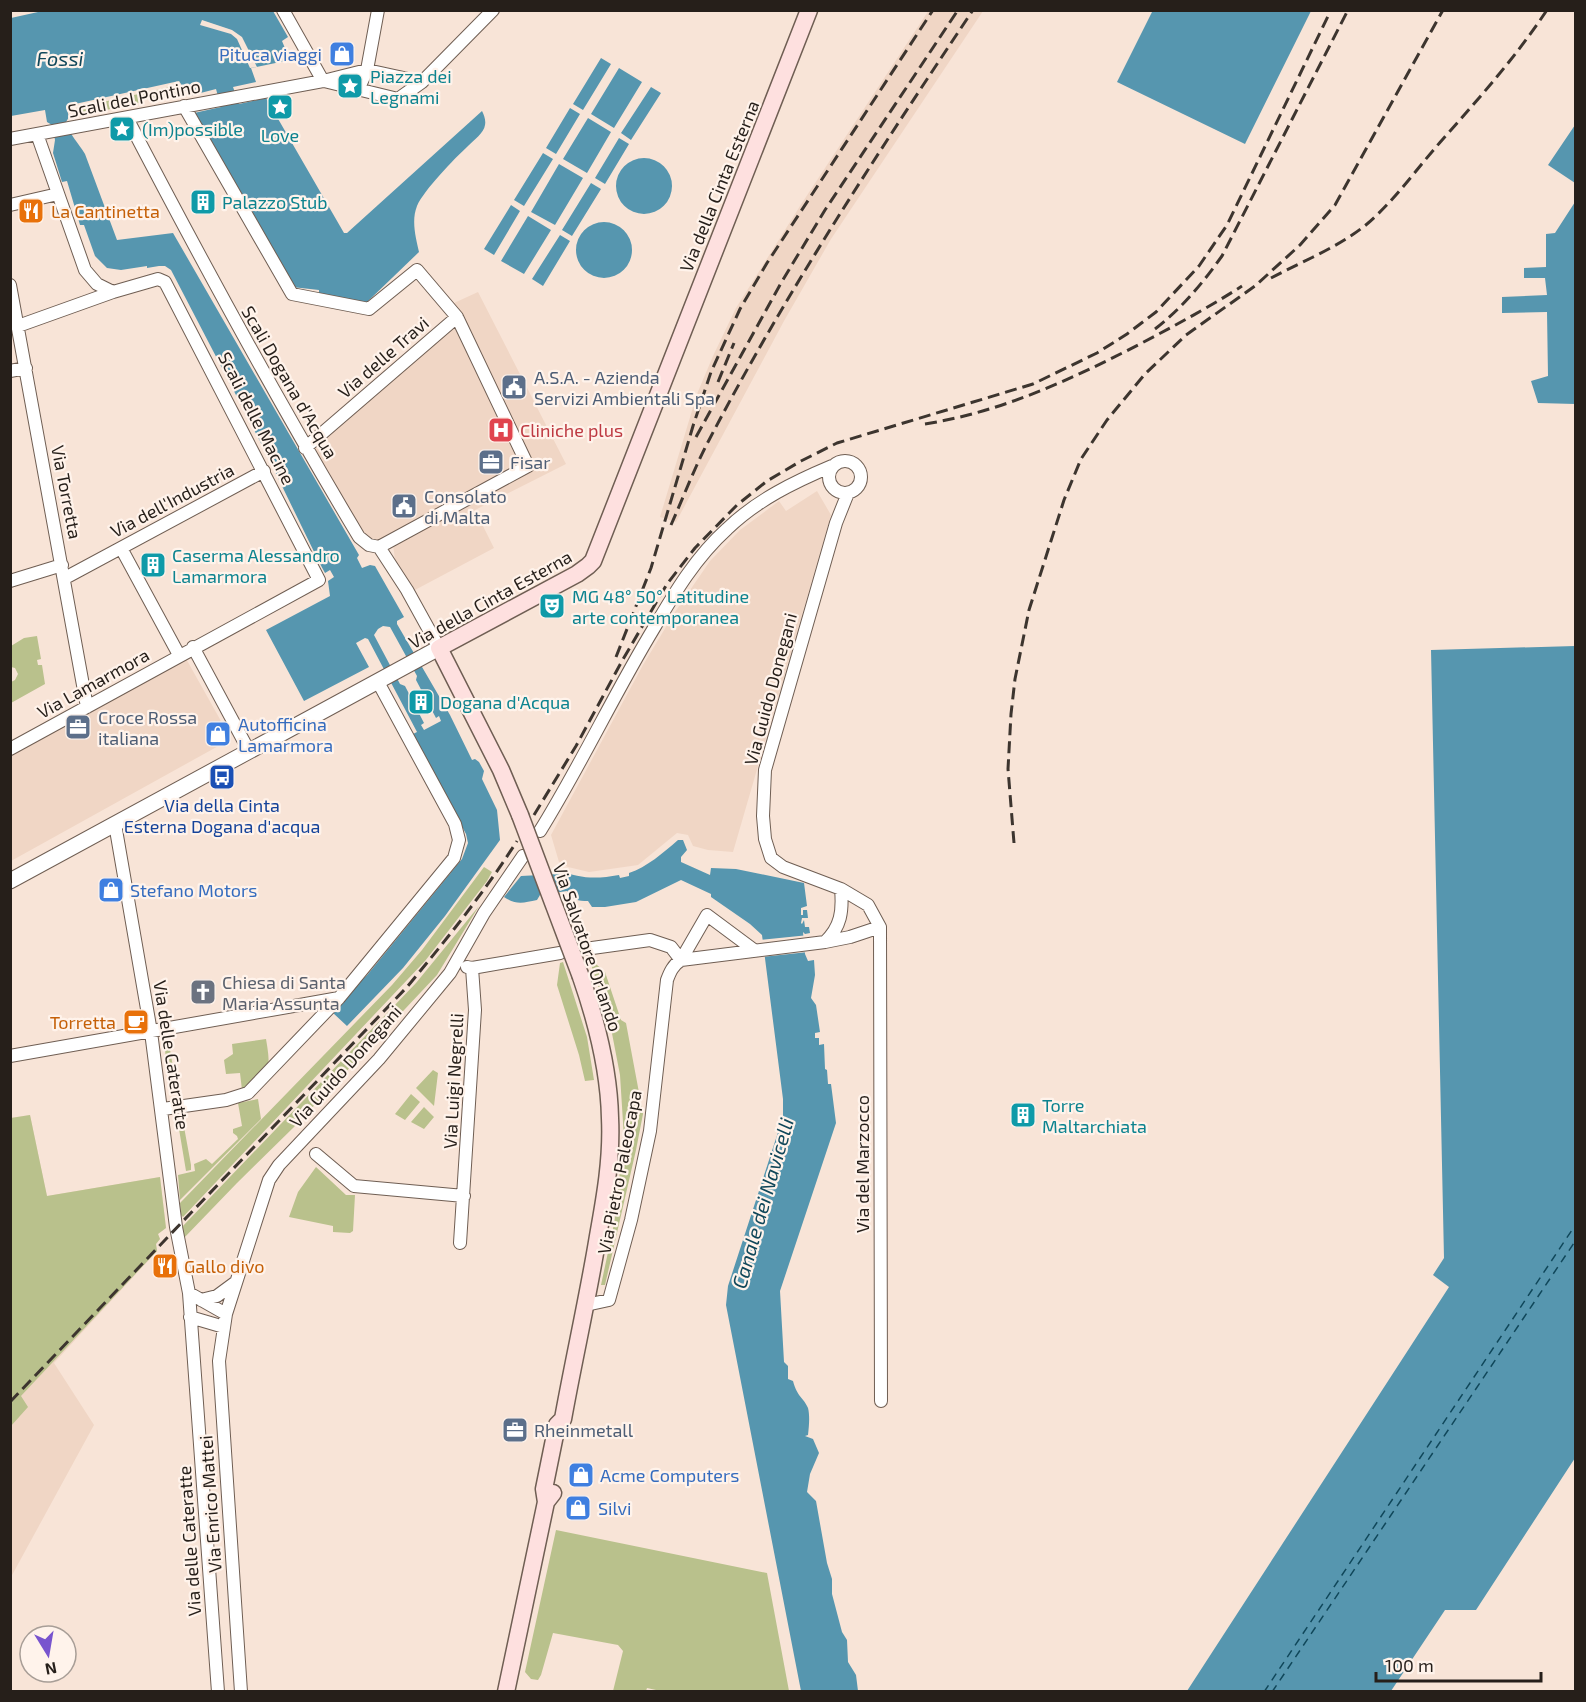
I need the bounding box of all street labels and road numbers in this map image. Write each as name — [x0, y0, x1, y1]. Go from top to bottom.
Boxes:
street label: Scali del Pontino — [66, 74, 202, 122]
street label: Via della Cinta Esterna — [674, 97, 764, 275]
street label: Scali Dogana d'Acqua — [237, 302, 343, 462]
street label: Via delle Travi — [333, 312, 433, 402]
street label: Scali delle Macine — [214, 348, 300, 488]
street label: Via Torretta — [47, 443, 87, 541]
street label: Via dell'Industria — [106, 458, 238, 542]
street label: Via della Cinta Esterna — [405, 545, 575, 653]
street label: Via Guido Donegani — [739, 610, 801, 768]
street label: Via Lamarmora — [33, 643, 153, 723]
street label: Via Salvatore Orlando — [549, 860, 627, 1034]
street label: Via delle Cateratte — [149, 979, 195, 1131]
street label: Via Guido Donegani — [284, 1000, 406, 1132]
street label: Via Luigi Negrelli — [438, 1013, 468, 1149]
street label: Via Pietro Paleocapa — [592, 1088, 646, 1256]
street label: Via del Marzocco — [851, 1095, 873, 1233]
street label: Via Enrico Mattei — [194, 1434, 226, 1574]
street label: Via delle Cateratte — [173, 1465, 205, 1617]

